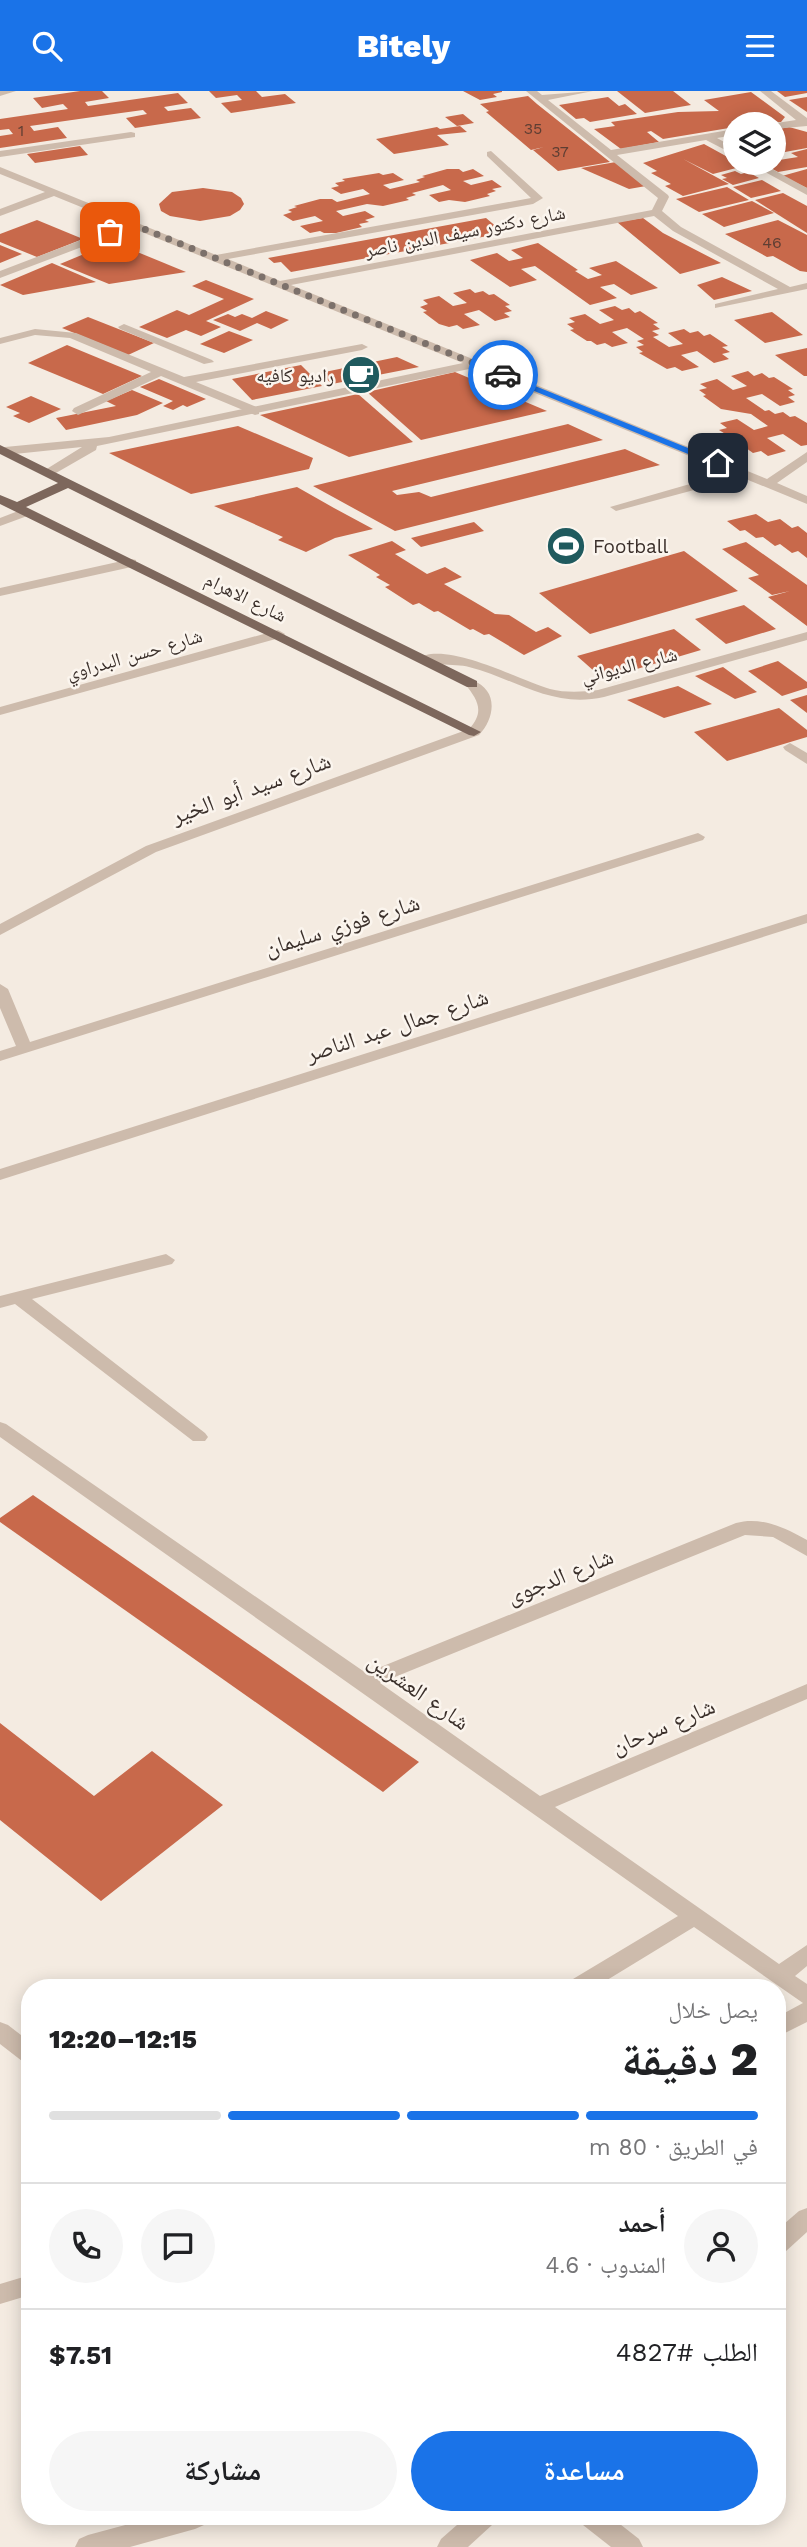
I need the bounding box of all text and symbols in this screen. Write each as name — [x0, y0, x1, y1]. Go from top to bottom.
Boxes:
icon: search — [28, 27, 66, 65]
text: Bitely — [357, 27, 450, 65]
icon: menu — [741, 27, 779, 65]
map controls — [723, 112, 786, 175]
button: layers — [723, 112, 786, 175]
house number: 35 — [524, 119, 542, 138]
house number: 1 — [18, 121, 24, 140]
house number: 37 — [551, 142, 569, 161]
street label: شارع دكتور سيف الدين ناصر — [362, 201, 567, 262]
pin — [80, 202, 140, 262]
icon: bag — [91, 213, 129, 251]
house number: 46 — [762, 233, 782, 252]
courier — [468, 340, 538, 410]
cafe icon: راديو كافيه — [340, 354, 382, 396]
icon: car — [484, 356, 522, 394]
place label: راديو كافيه — [256, 364, 334, 387]
pin — [688, 433, 748, 493]
icon: home — [699, 444, 737, 482]
sports icon: Football — [545, 525, 587, 567]
place label: Football — [593, 535, 669, 558]
street label: شارع الاهرام — [200, 568, 290, 629]
street label: شارع حسن البدراوي — [63, 624, 206, 689]
street label: شارع الديواني — [579, 642, 681, 692]
street label: شارع سيد أبو الخير — [167, 747, 335, 831]
street label: شارع فوزي سليمان — [261, 889, 424, 967]
street label: شارع جمال عبد الناصر — [302, 983, 492, 1069]
street label: شارع الدجوى — [503, 1543, 618, 1611]
street label: شارع العشرين — [362, 1647, 475, 1737]
street label: شارع سرحان — [607, 1693, 719, 1761]
text: يصل خلال — [668, 1997, 758, 2024]
text: 12:15–12:20 — [49, 2024, 197, 2054]
text: 2 دقيقة — [621, 2032, 758, 2086]
text: في الطريق · 80 m — [589, 2134, 758, 2161]
text: أحمد — [618, 2208, 666, 2238]
button: phone — [49, 2209, 123, 2283]
button: chat — [141, 2209, 215, 2283]
button: person — [684, 2209, 758, 2283]
text: المندوب · 4.6 — [546, 2252, 666, 2279]
text: الطلب #4827 — [616, 2337, 758, 2367]
text: $7.51 — [49, 2340, 112, 2370]
button: مشاركة — [49, 2431, 397, 2511]
button: مساعدة — [411, 2431, 758, 2511]

